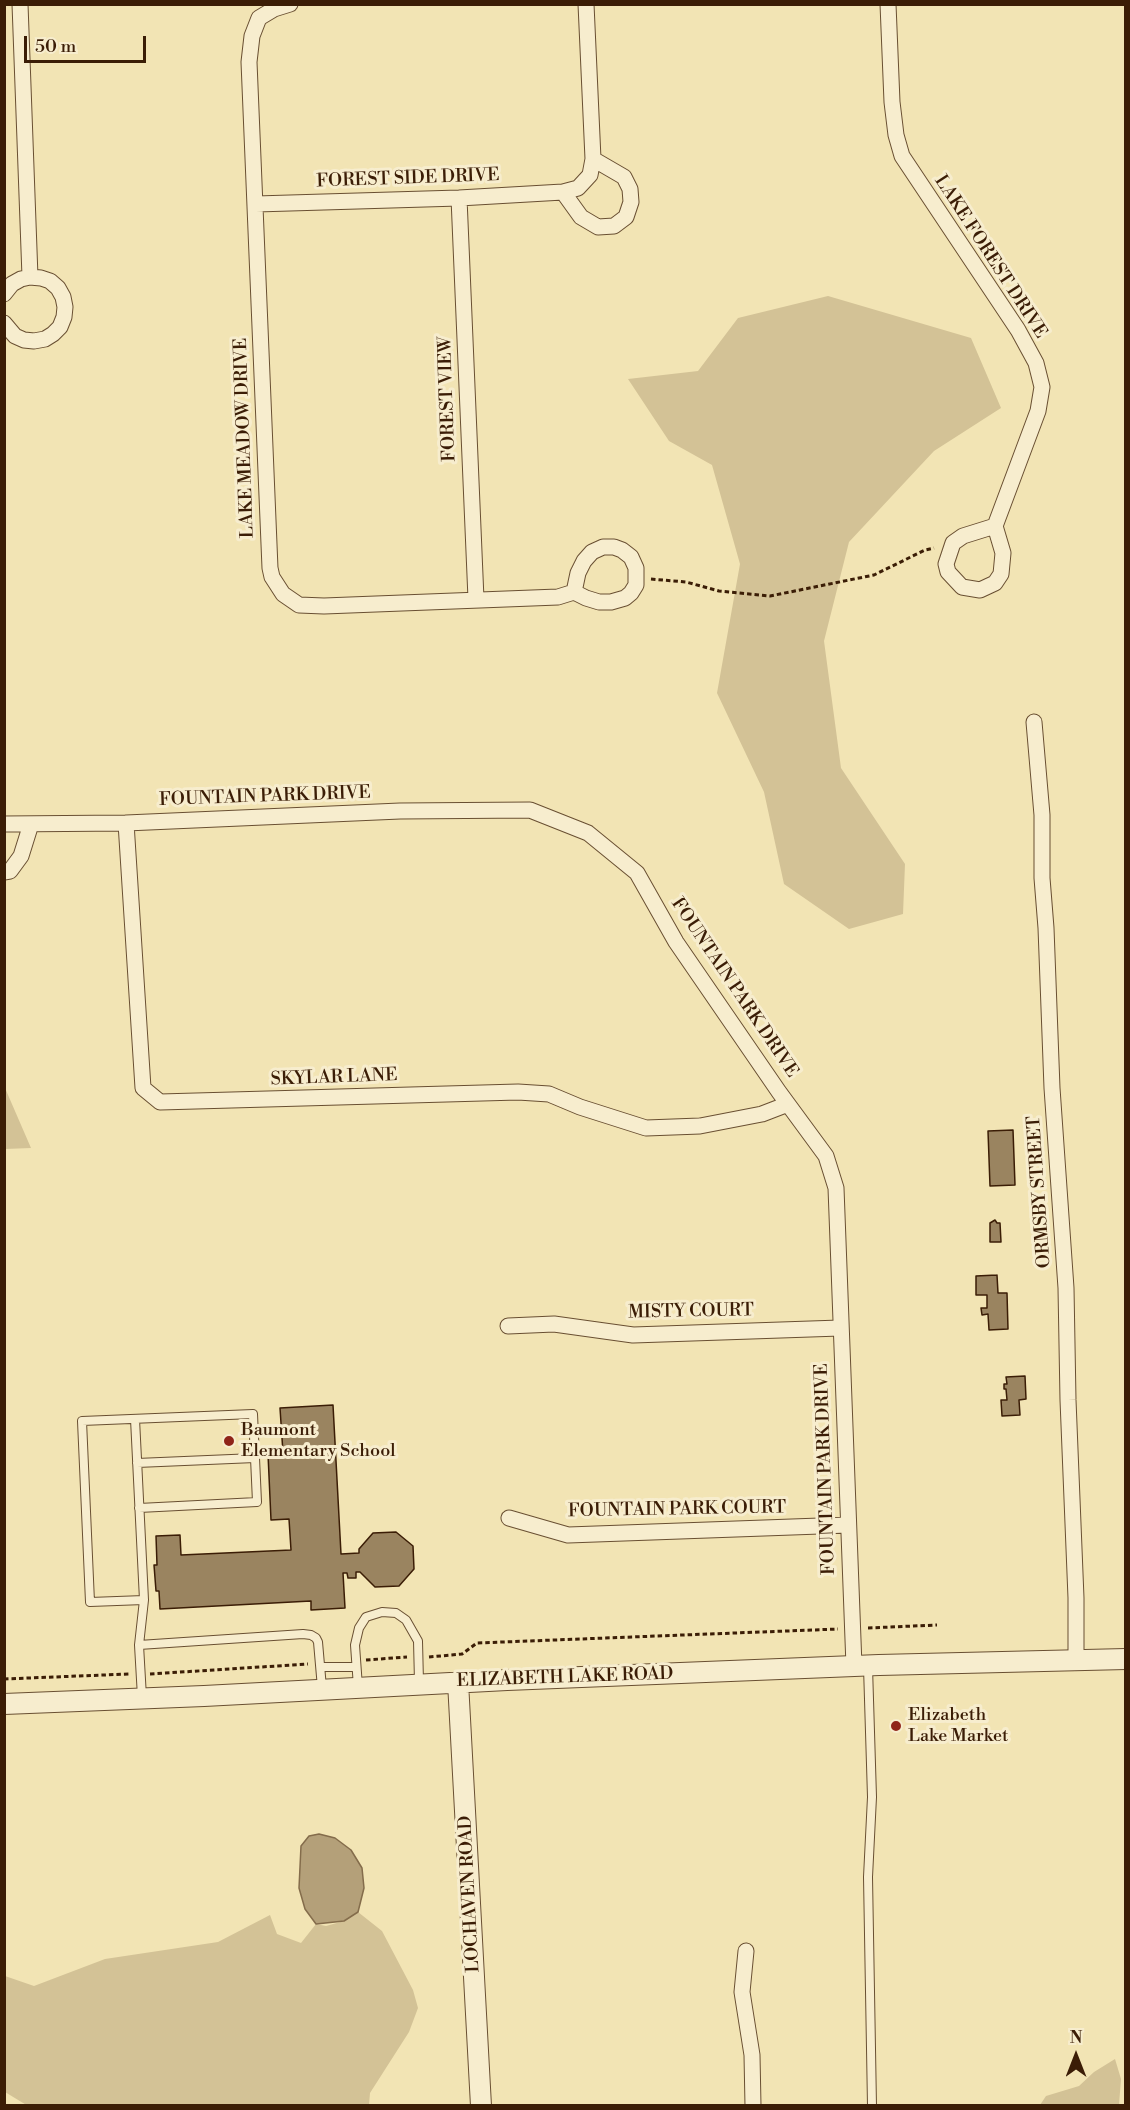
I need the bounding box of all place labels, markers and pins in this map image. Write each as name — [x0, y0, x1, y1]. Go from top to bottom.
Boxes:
place label: Baumont Elementary School — [241, 1420, 396, 1462]
marker: Baumont Elementary School — [222, 1434, 236, 1448]
place label: Elizabeth Lake Market — [908, 1705, 1008, 1748]
marker: Elizabeth Lake Market — [889, 1719, 903, 1733]

